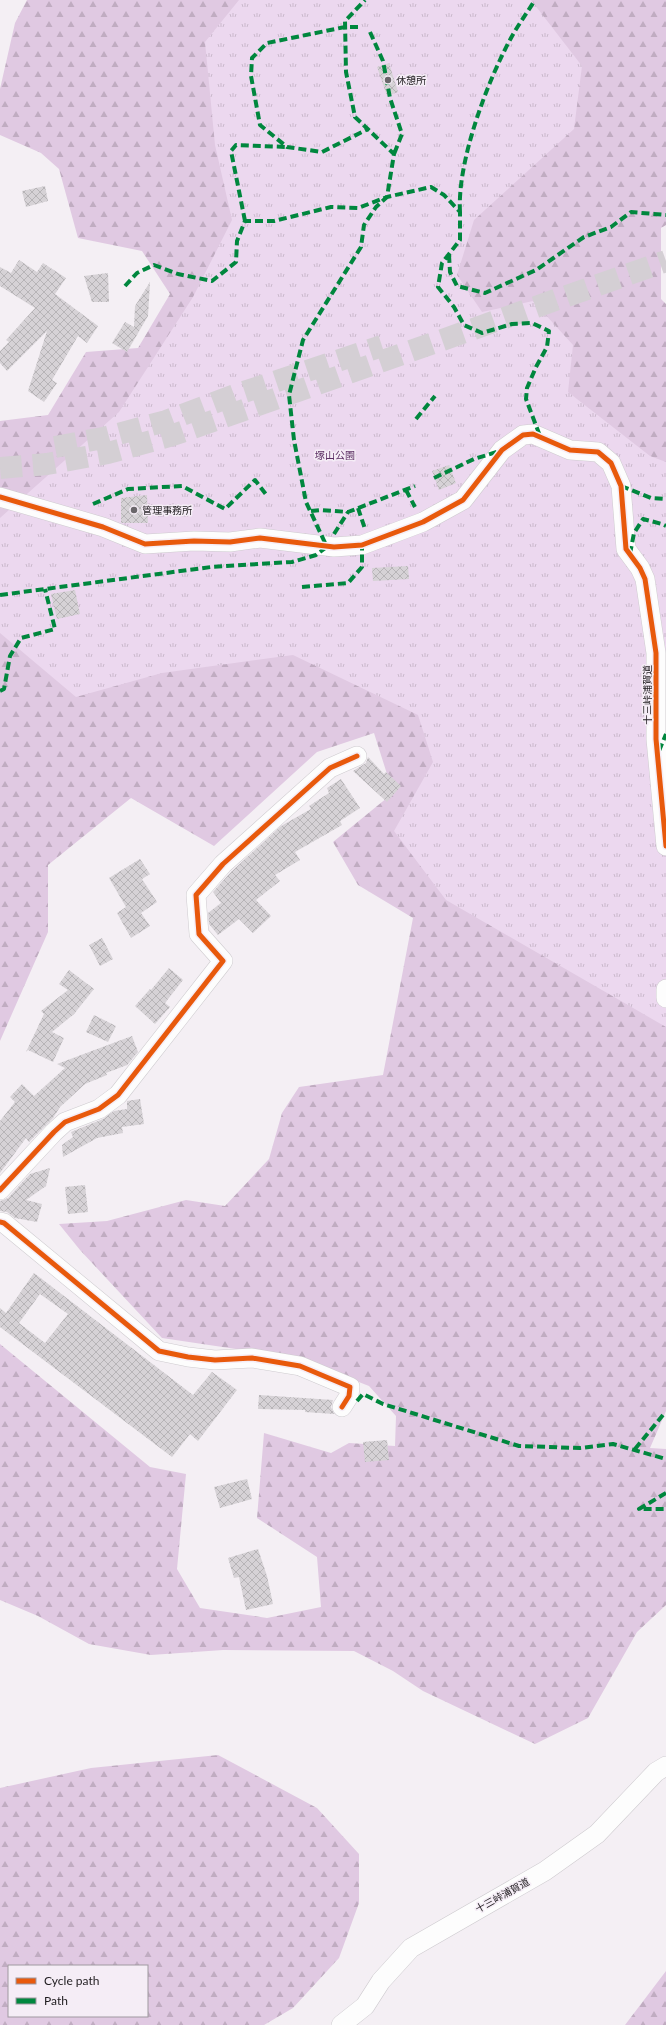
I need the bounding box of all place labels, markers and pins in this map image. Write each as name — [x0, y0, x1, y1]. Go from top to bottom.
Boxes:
place label: 休憩所 — [396, 74, 426, 86]
marker: 休憩所 — [383, 75, 393, 85]
place label: 管理事務所 — [142, 504, 192, 516]
marker: 管理事務所 — [129, 505, 139, 515]

